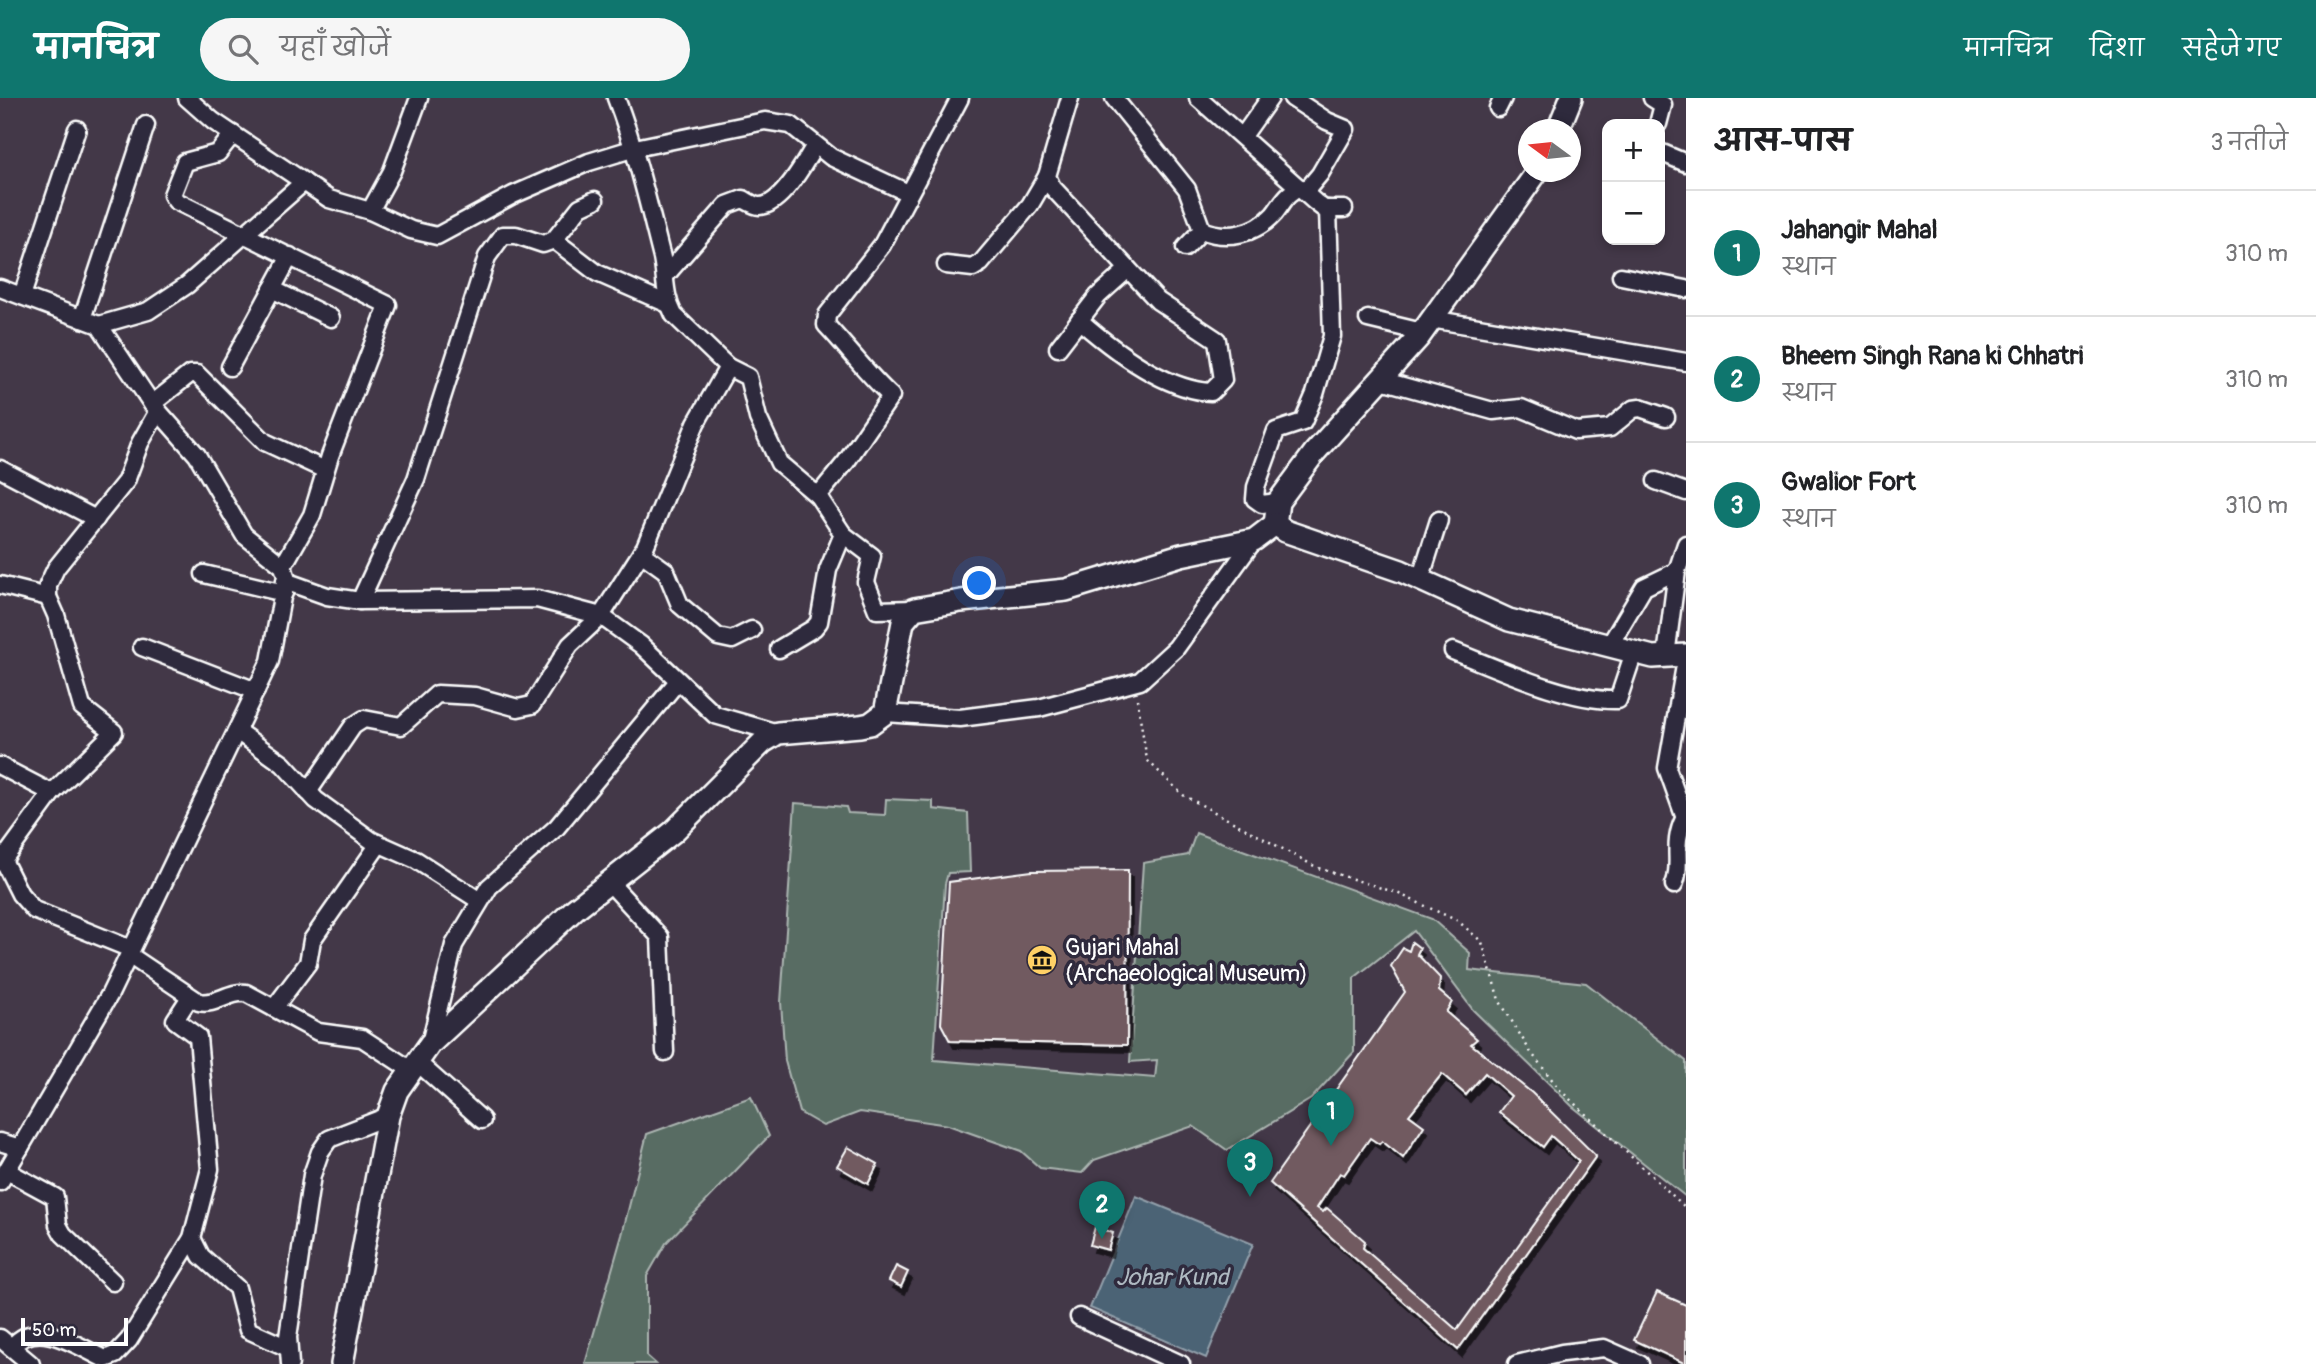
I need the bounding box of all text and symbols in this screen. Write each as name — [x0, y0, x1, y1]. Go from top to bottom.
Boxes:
search box — [200, 18, 690, 81]
text: मानचित्र — [35, 27, 158, 68]
icon: search — [224, 30, 262, 68]
text: यहाँ खोजें — [280, 32, 391, 64]
text: मानचित्र — [1964, 34, 2052, 63]
text: दिशा — [2090, 34, 2144, 63]
text: सहेजे गए — [2182, 34, 2281, 63]
north arrow — [1518, 119, 1581, 182]
map controls — [1602, 119, 1665, 245]
button: + — [1602, 119, 1665, 182]
text: आस-पास — [1714, 123, 1852, 160]
text: 3 नतीजे — [2211, 128, 2288, 157]
button: − — [1602, 182, 1665, 245]
text: Jahangir Mahal — [1781, 214, 1938, 246]
text: 1 — [1733, 239, 1742, 268]
text: 310 m — [2225, 239, 2288, 268]
text: स्थान — [1781, 253, 1836, 282]
text: Bheem Singh Rana ki Chhatri — [1781, 340, 2083, 372]
text: 2 — [1731, 365, 1743, 394]
text: 310 m — [2225, 365, 2288, 394]
text: स्थान — [1781, 379, 1836, 408]
text: Gwalior Fort — [1781, 466, 1916, 498]
text: 3 — [1731, 491, 1743, 520]
text: 310 m — [2225, 491, 2288, 520]
text: स्थान — [1781, 505, 1836, 534]
your location — [962, 566, 996, 600]
place label: Gujari Mahal (Archaeological Museum) — [1065, 933, 1308, 988]
museum icon: Gujari Mahal (Archaeological Museum) — [1025, 943, 1059, 977]
pin: 1 — [1308, 1088, 1354, 1146]
pin: 3 — [1227, 1139, 1273, 1197]
pin: 2 — [1079, 1181, 1125, 1239]
water label: Johar Kund — [1116, 1263, 1231, 1292]
scale bar — [21, 1315, 128, 1347]
text: 50 m — [32, 1318, 76, 1342]

